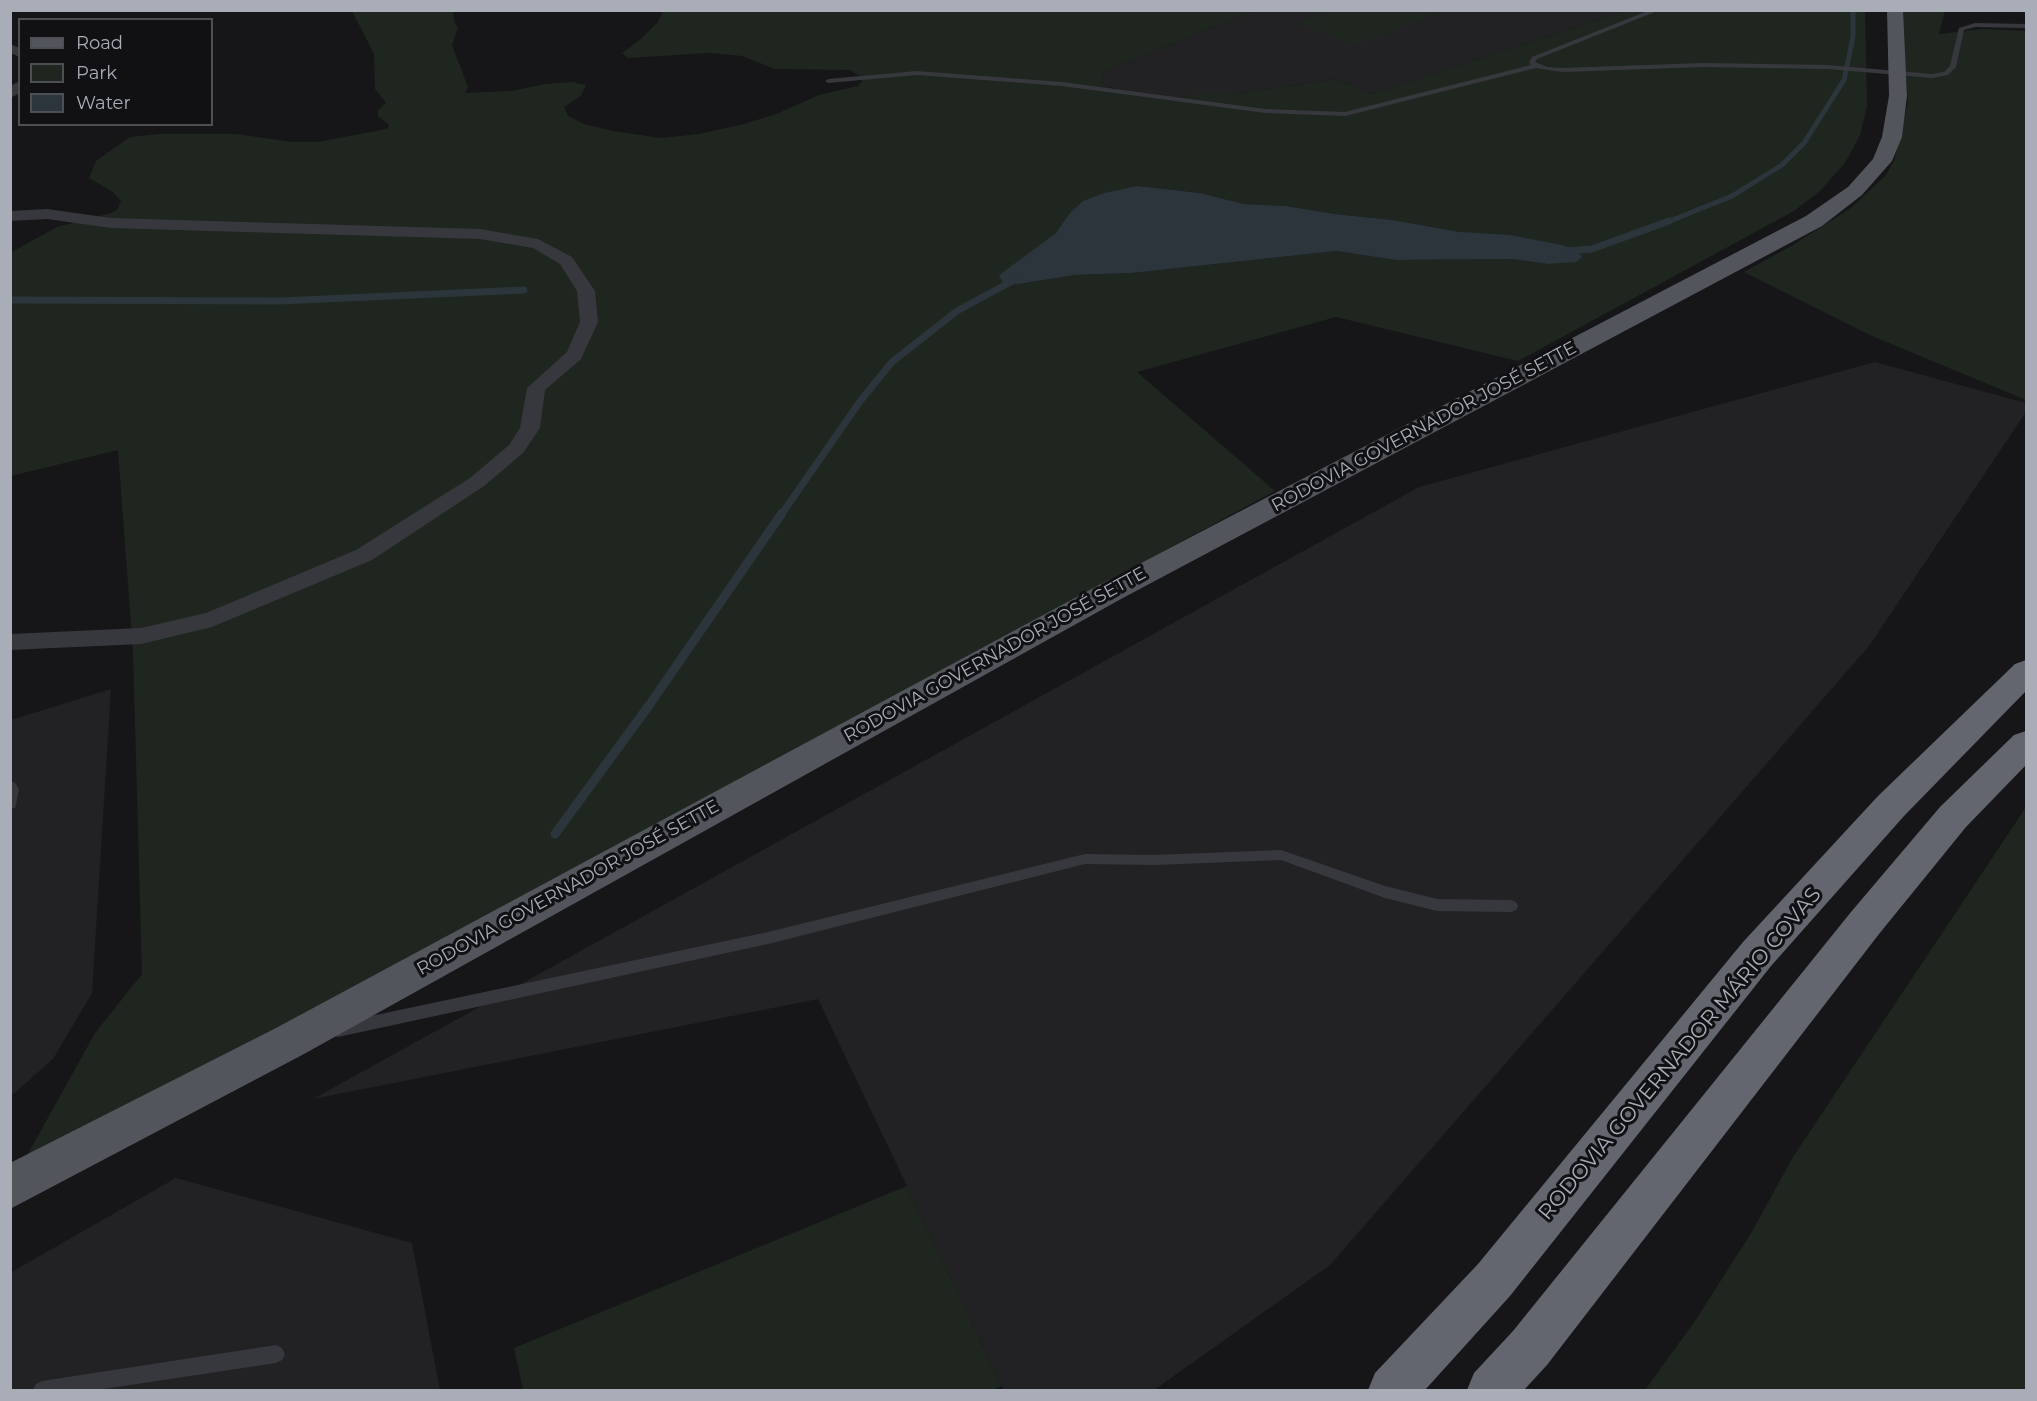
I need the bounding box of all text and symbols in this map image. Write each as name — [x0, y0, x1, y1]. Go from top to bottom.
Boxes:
legend — [18, 18, 213, 126]
text: Road — [76, 32, 123, 54]
text: Park — [76, 62, 117, 84]
text: Water — [76, 92, 131, 114]
street label: RODOVIA GOVERNADOR JOSÉ SETTE — [1268, 337, 1580, 517]
street label: RODOVIA GOVERNADOR JOSÉ SETTE — [840, 563, 1150, 747]
street label: RODOVIA GOVERNADOR JOSÉ SETTE — [413, 796, 723, 980]
street label: RODOVIA GOVERNADOR MÁRIO COVAS — [1533, 883, 1827, 1225]

